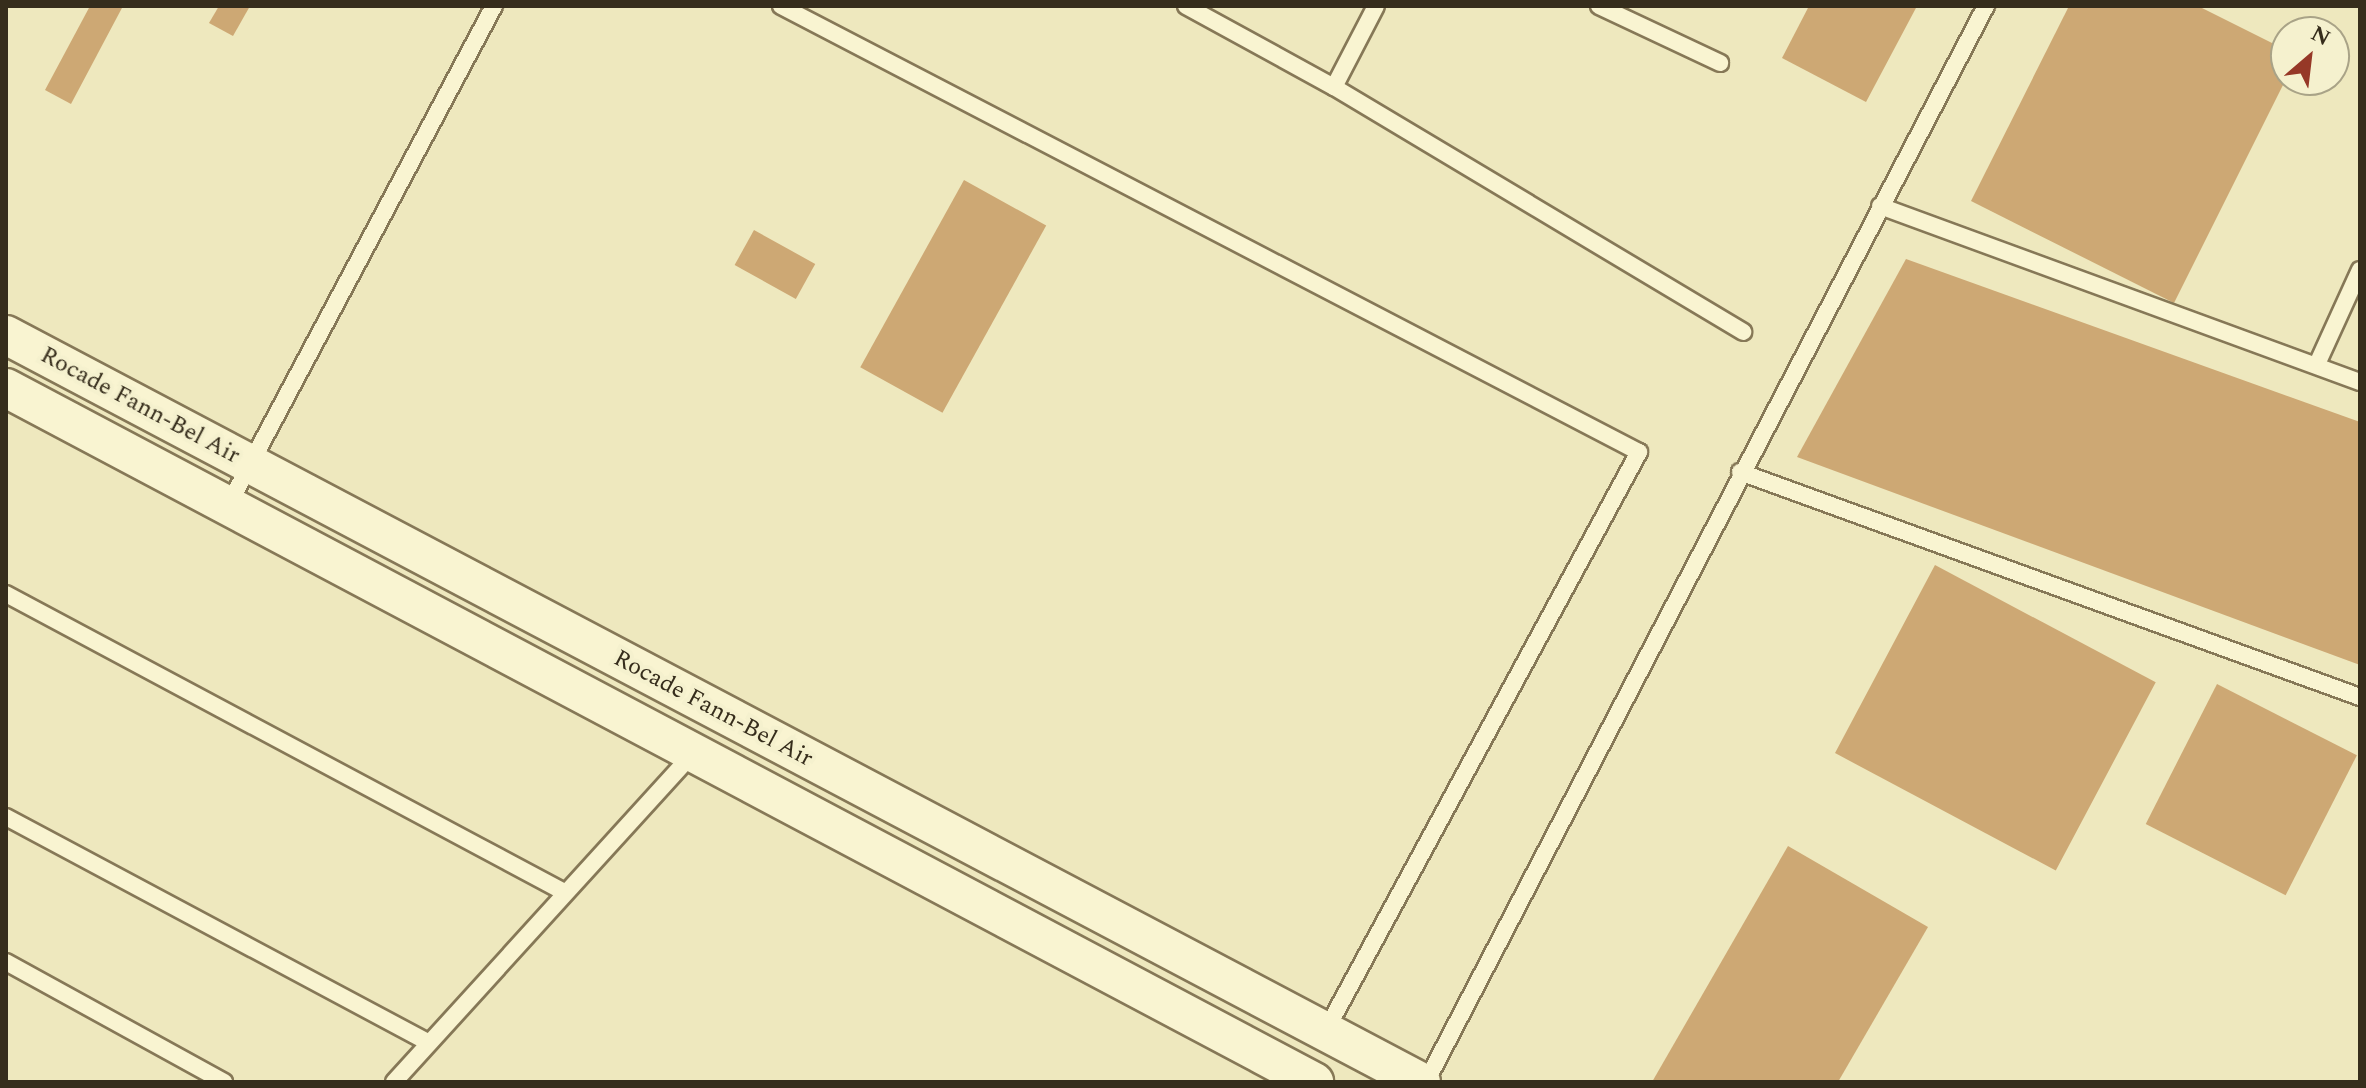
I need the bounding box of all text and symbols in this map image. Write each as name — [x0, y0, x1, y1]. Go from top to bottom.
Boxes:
north arrow — [2270, 16, 2350, 96]
text: N — [2305, 17, 2336, 55]
street label: Rocade Fann-Bel Air — [35, 341, 245, 471]
street label: Rocade Fann-Bel Air — [608, 644, 818, 774]

